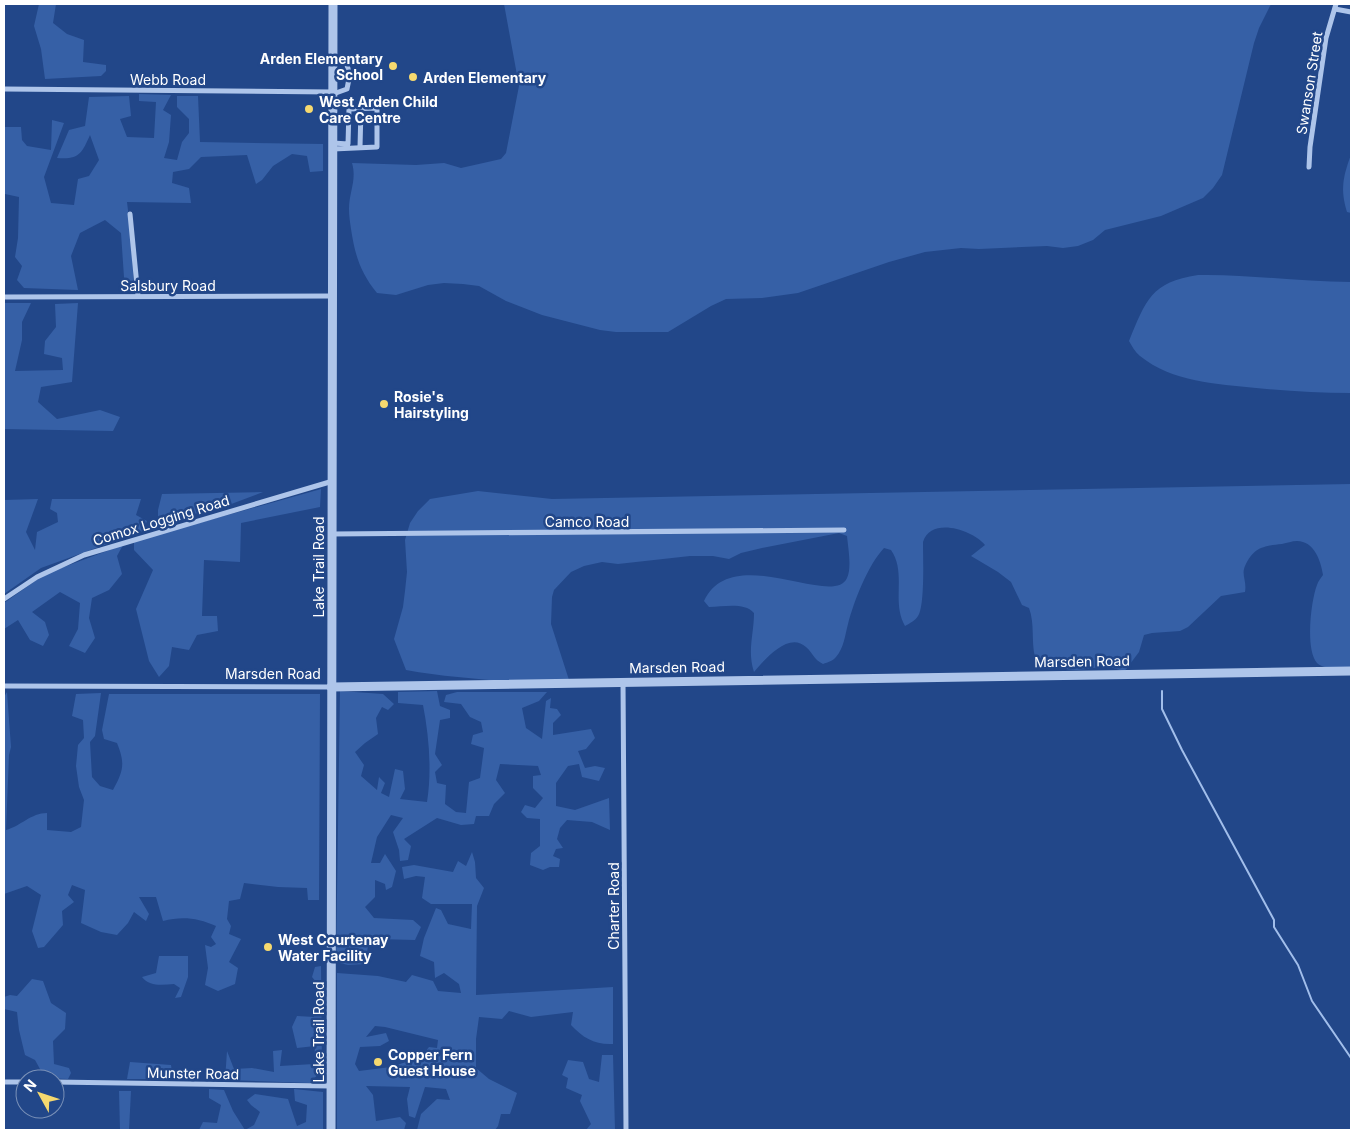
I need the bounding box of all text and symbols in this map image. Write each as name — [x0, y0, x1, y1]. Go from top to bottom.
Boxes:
street label: Swanson Street — [1292, 30, 1326, 136]
place label: Arden Elementary School — [260, 50, 384, 83]
marker: Arden Elementary School — [387, 60, 399, 72]
place label: Arden Elementary — [423, 69, 547, 86]
street label: Webb Road — [130, 71, 206, 88]
marker: Arden Elementary — [407, 71, 419, 83]
place label: West Arden Child Care Centre — [319, 93, 438, 126]
marker: West Arden Child Care Centre — [303, 103, 315, 115]
street label: Salsbury Road — [120, 277, 216, 294]
place label: Rosie's Hairstyling — [394, 388, 469, 421]
marker: Rosie's Hairstyling — [378, 398, 390, 410]
street label: Comox Logging Road — [91, 491, 231, 549]
street label: Camco Road — [545, 513, 629, 530]
street label: Lake Trail Road — [310, 516, 327, 618]
street label: Marsden Road — [1034, 652, 1130, 670]
street label: Marsden Road — [629, 658, 725, 676]
street label: Marsden Road — [225, 665, 321, 682]
street label: Charter Road — [605, 862, 622, 950]
place label: West Courtenay Water Facility — [278, 931, 389, 964]
marker: West Courtenay Water Facility — [262, 941, 274, 953]
street label: Lake Trail Road — [310, 981, 327, 1083]
place label: Copper Fern Guest House — [388, 1046, 476, 1079]
marker: Copper Fern Guest House — [372, 1056, 384, 1068]
street label: Munster Road — [147, 1064, 239, 1082]
north arrow — [15, 1069, 65, 1119]
text: N — [20, 1076, 40, 1095]

